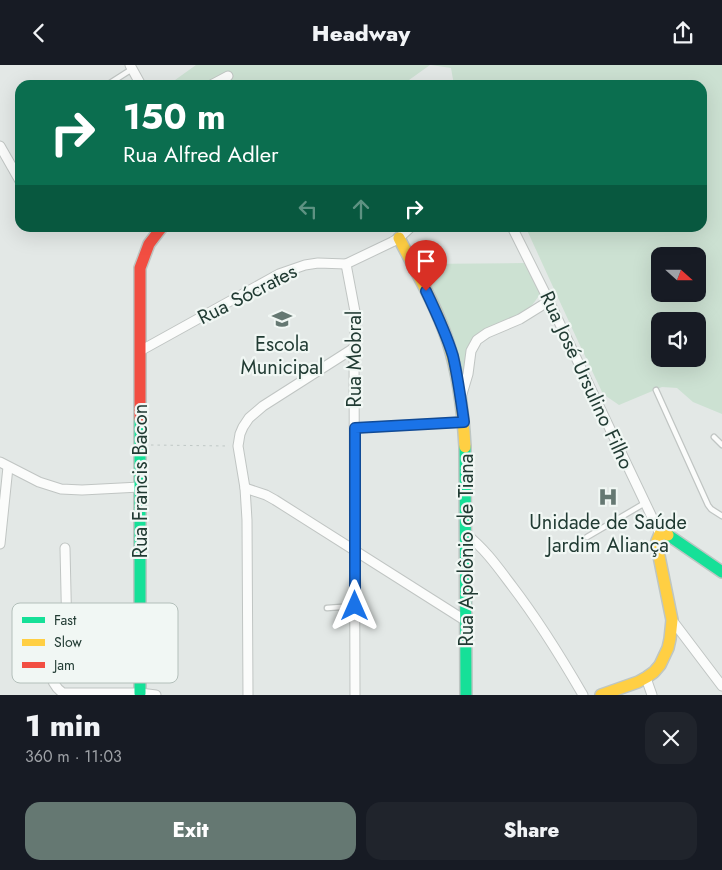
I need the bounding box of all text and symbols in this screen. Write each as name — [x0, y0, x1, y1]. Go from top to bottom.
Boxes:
text: Headway — [312, 17, 410, 49]
icon: back — [25, 19, 53, 47]
icon: share — [669, 19, 697, 47]
text: 150 m — [123, 92, 226, 142]
icon: right — [40, 100, 105, 165]
text: Rua Alfred Adler — [123, 138, 279, 170]
icon: left — [294, 195, 322, 223]
icon: ahead — [347, 195, 375, 223]
icon: right — [400, 195, 428, 223]
pin — [405, 240, 447, 291]
icon: arrive — [412, 247, 440, 275]
north arrow — [651, 247, 706, 303]
map controls — [651, 247, 706, 367]
street label: Rua Sócrates — [192, 257, 302, 332]
street label: Rua José Ursulino Filho — [532, 286, 641, 474]
school or university icon: Escola Municipal — [271, 308, 293, 330]
street label: Rua Mobral — [340, 311, 369, 407]
button: sound — [651, 312, 706, 367]
place label: Escola Municipal — [241, 330, 323, 382]
street label: Rua Francis Bacon — [126, 404, 155, 558]
street label: Rua Apolônio de Tiana — [452, 454, 481, 646]
hospital icon: Unidade de Saúde Jardim Aliança — [597, 486, 619, 508]
place label: Unidade de Saúde Jardim Aliança — [529, 508, 687, 560]
position arrow — [328, 579, 380, 631]
legend — [12, 603, 178, 683]
text: Fast — [54, 610, 77, 630]
text: Slow — [54, 632, 82, 652]
text: Jam — [52, 655, 75, 675]
text: 1 min — [25, 704, 101, 747]
button: close — [645, 712, 697, 764]
text: 360 m · 11:03 — [25, 745, 122, 768]
button: Exit — [25, 802, 356, 860]
button: Share — [366, 802, 697, 860]

